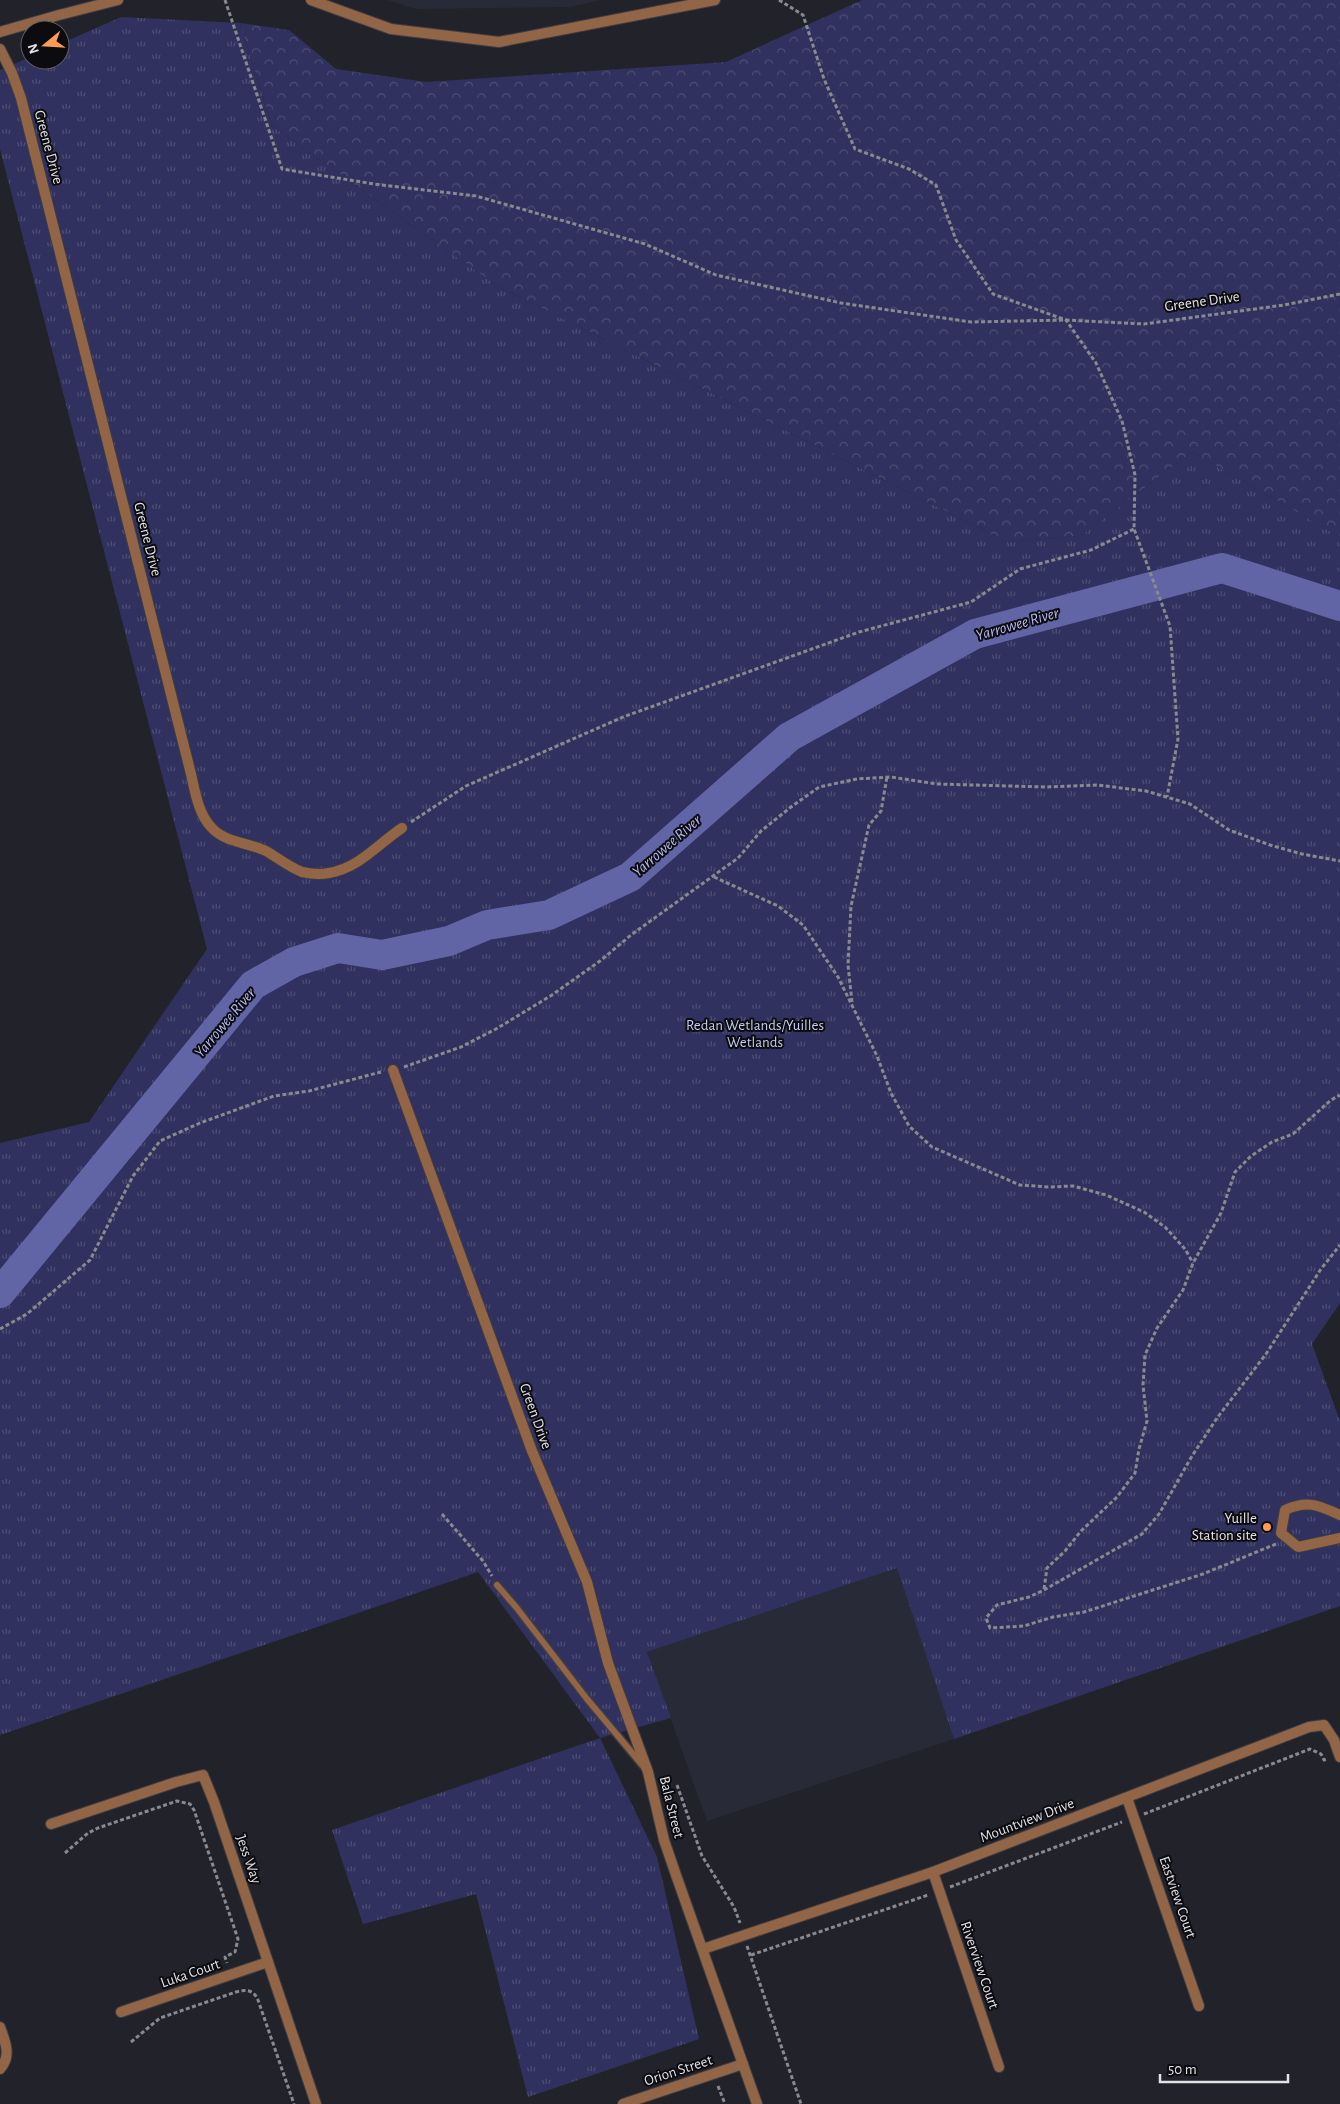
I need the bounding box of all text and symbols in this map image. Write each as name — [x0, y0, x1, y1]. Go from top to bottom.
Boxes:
north arrow — [20, 20, 70, 70]
text: N — [25, 42, 42, 56]
street label: Greene Drive — [31, 109, 66, 186]
street label: Greene Drive — [1164, 289, 1241, 314]
street label: Greene Drive — [131, 501, 164, 578]
water label: Yarrowee River — [974, 604, 1061, 643]
water label: Yarrowee River — [629, 811, 705, 880]
water label: Yarrowee River — [191, 984, 259, 1061]
park label: Redan Wetlands/Yuilles Wetlands — [686, 1018, 824, 1050]
street label: Green Drive — [517, 1381, 554, 1451]
place label: Yuille Station site — [1192, 1511, 1257, 1543]
marker: Yuille Station site — [1261, 1521, 1273, 1533]
street label: Bala Street — [657, 1775, 687, 1840]
street label: Mountview Drive — [978, 1796, 1076, 1845]
street label: Jess Way — [233, 1833, 264, 1886]
street label: Eastview Court — [1156, 1854, 1199, 1940]
street label: Riverview Court — [958, 1919, 1002, 2011]
street label: Luka Court — [158, 1956, 222, 1991]
street label: Orion Street — [642, 2052, 714, 2089]
scale bar — [1160, 2052, 1288, 2084]
text: 50 m — [1168, 2062, 1197, 2077]

